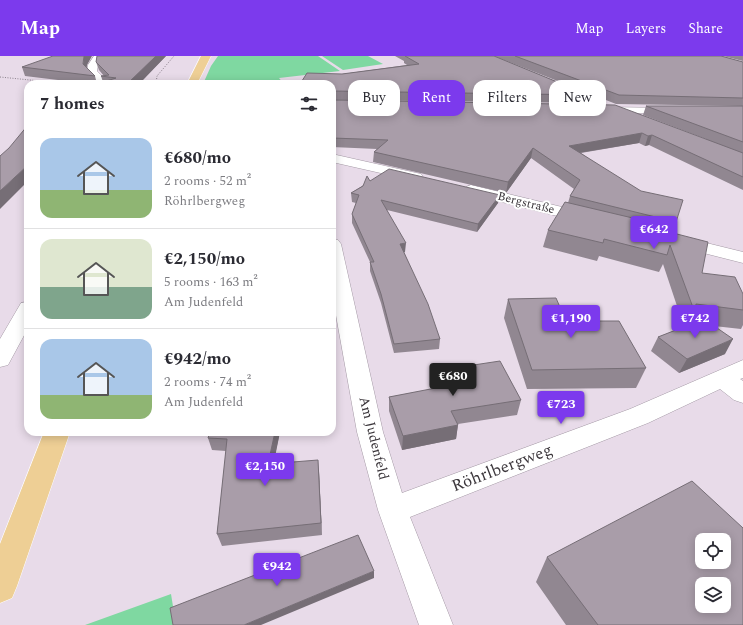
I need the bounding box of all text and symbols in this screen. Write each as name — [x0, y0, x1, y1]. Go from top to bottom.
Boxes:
text: Map — [20, 14, 60, 43]
text: Map — [575, 18, 604, 39]
text: Layers — [626, 18, 666, 39]
text: Share — [688, 18, 723, 39]
chip: Buy — [348, 80, 400, 116]
chip: Rent — [408, 80, 465, 116]
chip: Filters — [473, 80, 541, 116]
chip: New — [549, 80, 606, 116]
text: 7 homes — [40, 91, 105, 117]
icon: filters — [298, 93, 320, 115]
text: €680/mo — [164, 145, 231, 171]
icon: home — [72, 154, 120, 202]
text: 2 rooms · 52 m² — [164, 171, 251, 191]
street label: Bergstraße — [495, 187, 557, 219]
text: Röhrlbergweg — [164, 191, 245, 211]
pin: €642 — [630, 216, 678, 250]
text: €642 — [639, 219, 669, 239]
text: €2,150/mo — [164, 246, 245, 272]
icon: home — [72, 255, 120, 303]
text: 5 rooms · 163 m² — [164, 272, 258, 292]
text: Am Judenfeld — [164, 292, 243, 312]
pin: €1,190 — [538, 305, 604, 339]
pin: €742 — [671, 305, 719, 339]
text: €1,190 — [551, 308, 591, 328]
text: €742 — [680, 308, 710, 328]
text: €942/mo — [164, 346, 231, 372]
icon: home — [72, 355, 120, 403]
pin: €680 — [429, 363, 477, 397]
text: €680 — [438, 366, 468, 386]
text: 2 rooms · 74 m² — [164, 372, 251, 392]
pin: €723 — [537, 391, 585, 425]
text: Am Judenfeld — [164, 392, 243, 412]
street label: Am Judenfeld — [353, 394, 395, 482]
text: €723 — [546, 394, 576, 414]
street label: Röhrlbergweg — [448, 437, 556, 499]
pin: €2,150 — [232, 453, 298, 487]
text: €2,150 — [245, 456, 285, 476]
map controls — [695, 533, 731, 613]
button: locate — [695, 533, 731, 569]
pin: €942 — [253, 553, 301, 587]
text: €942 — [262, 556, 292, 576]
button: layers — [695, 577, 731, 613]

